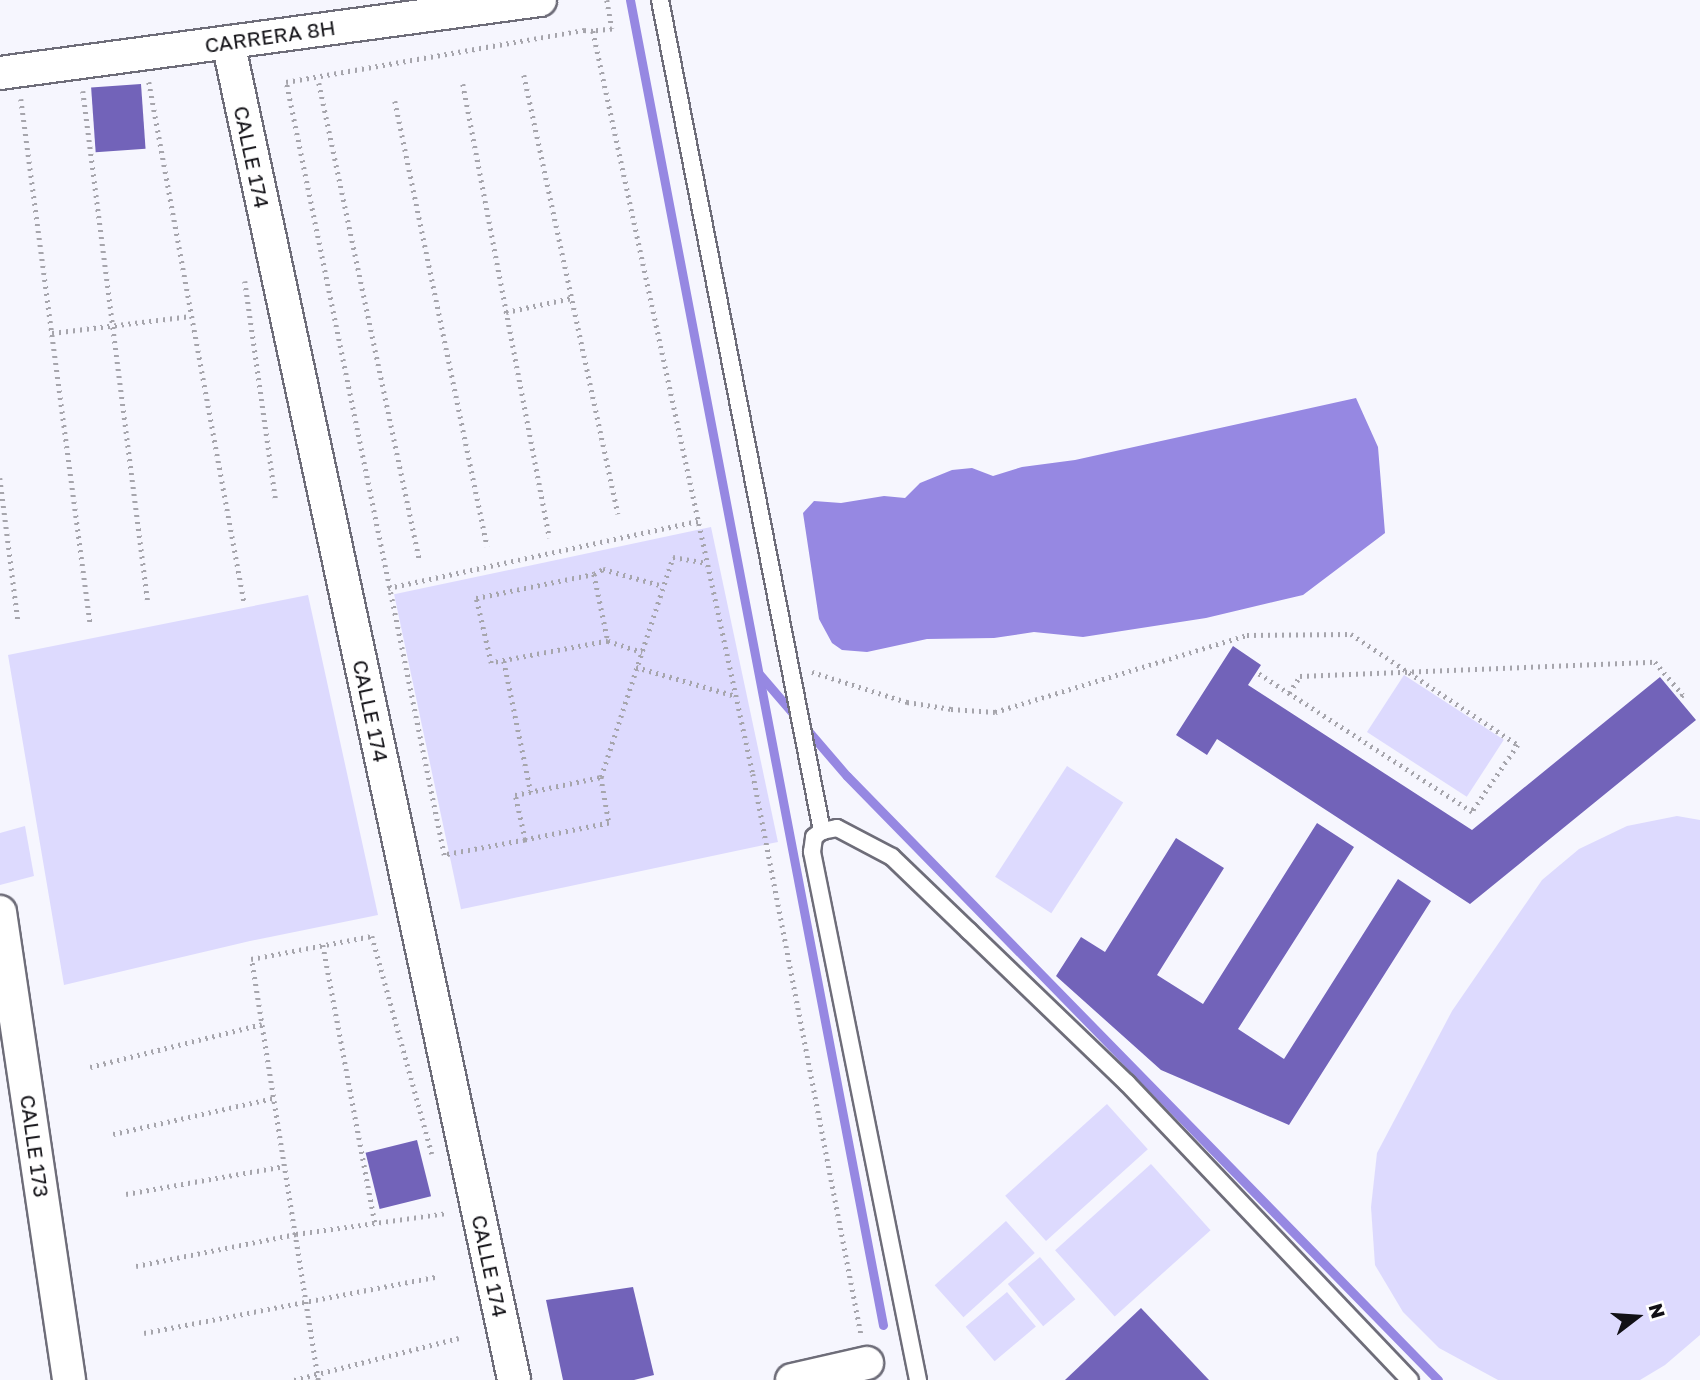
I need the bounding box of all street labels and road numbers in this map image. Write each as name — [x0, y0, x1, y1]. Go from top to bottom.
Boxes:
street label: CARRERA 8H — [203, 14, 337, 58]
street label: CALLE 174 — [229, 103, 275, 211]
street label: CALLE 174 — [348, 657, 394, 765]
street label: CALLE 173 — [15, 1093, 55, 1199]
street label: CALLE 174 — [467, 1212, 513, 1320]

